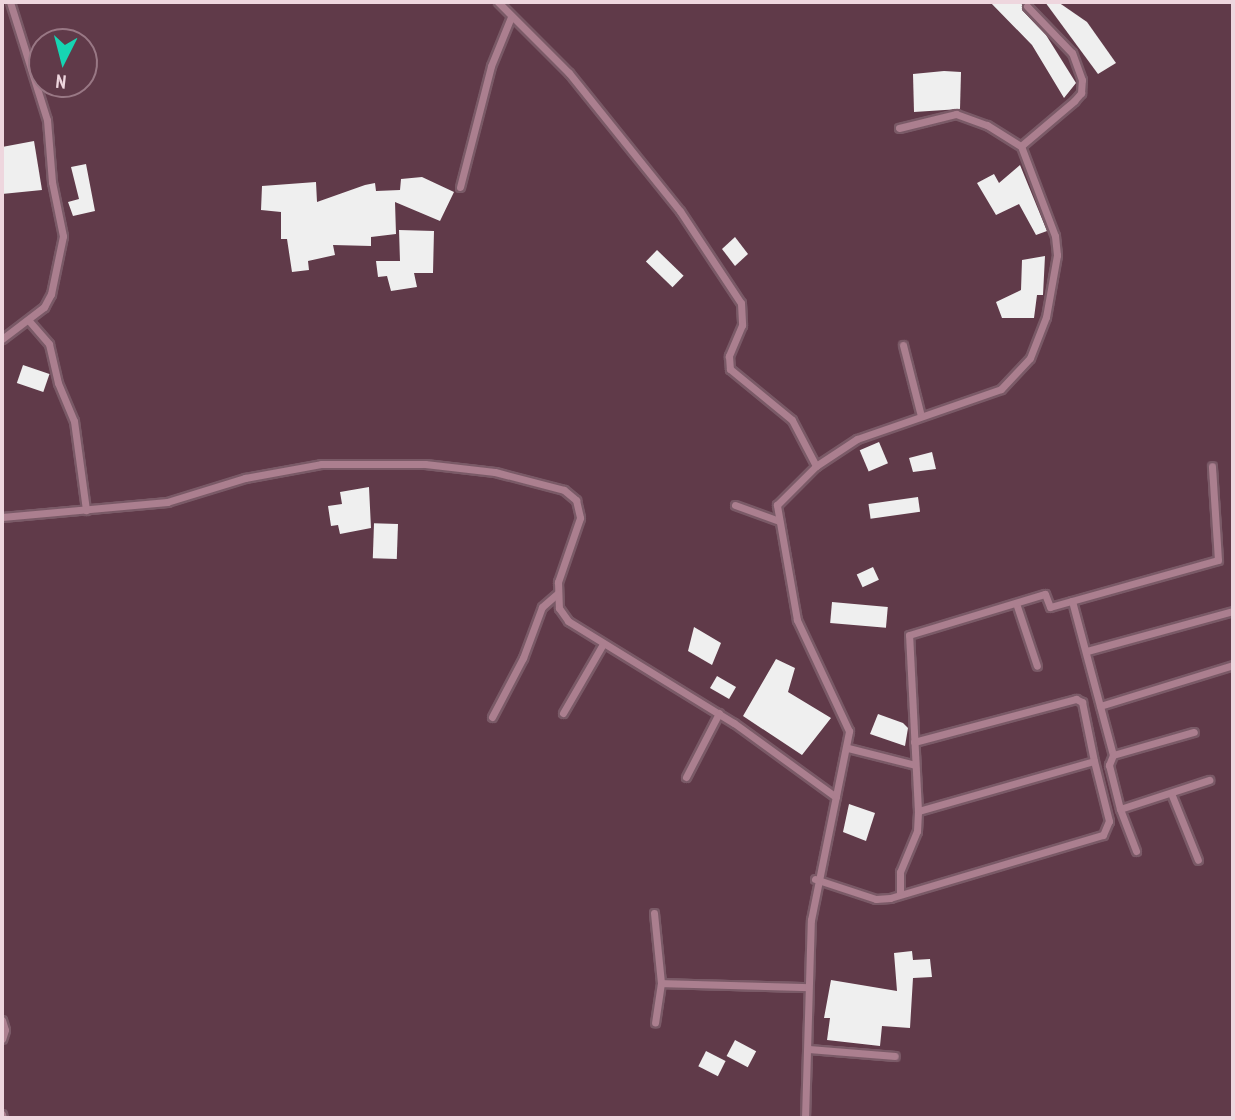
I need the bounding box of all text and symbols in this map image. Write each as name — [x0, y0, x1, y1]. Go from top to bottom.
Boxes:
north arrow — [28, 28, 98, 98]
text: N — [55, 69, 67, 94]

